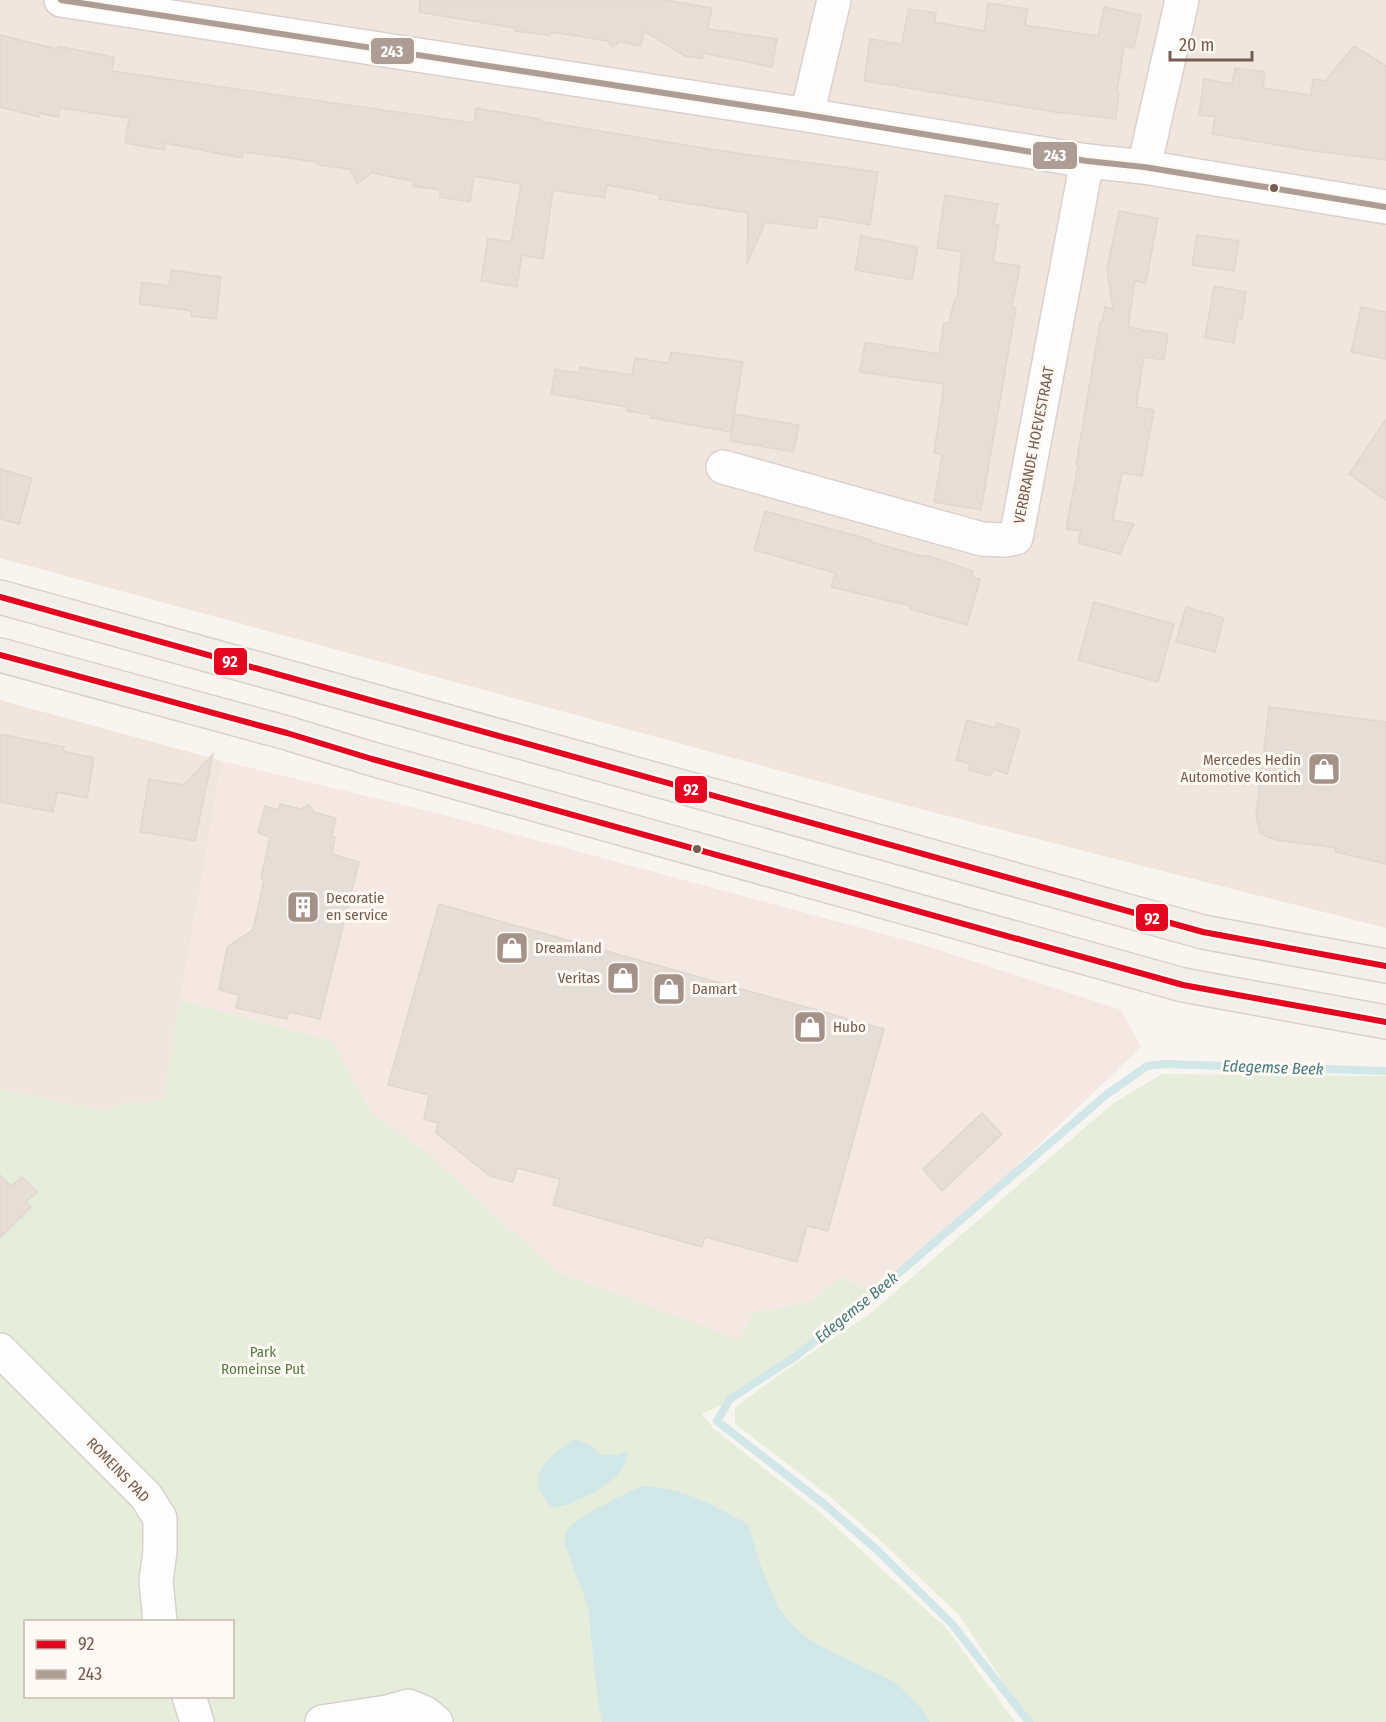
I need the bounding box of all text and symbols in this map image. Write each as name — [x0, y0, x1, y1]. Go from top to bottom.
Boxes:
scale bar — [1170, 24, 1252, 62]
text: 20 m — [1179, 34, 1214, 56]
line badge: 243 — [370, 37, 415, 65]
text: 243 — [380, 42, 404, 61]
line badge: 243 — [1032, 141, 1078, 170]
text: 243 — [1043, 146, 1067, 165]
unlabelled marker — [1268, 182, 1280, 194]
street label: VERBRANDE HOEVESTRAAT — [1010, 365, 1058, 525]
line badge: 92 — [213, 647, 248, 676]
text: 92 — [222, 652, 238, 671]
place label: Mercedes Hedin Automotive Kontich — [1181, 751, 1301, 786]
shop icon: Mercedes Hedin Automotive Kontich — [1306, 751, 1342, 787]
line badge: 92 — [674, 775, 708, 804]
text: 92 — [683, 780, 699, 799]
unlabelled marker — [691, 843, 703, 855]
building icon: Decoratie en service — [285, 889, 321, 925]
place label: Decoratie en service — [326, 889, 388, 924]
line badge: 92 — [1135, 903, 1169, 932]
text: 92 — [1144, 909, 1160, 928]
shop icon: Dreamland — [494, 930, 530, 966]
place label: Dreamland — [535, 939, 602, 957]
shop icon: Veritas — [605, 960, 641, 996]
place label: Veritas — [558, 969, 600, 987]
shop icon: Damart — [651, 971, 687, 1007]
place label: Damart — [692, 980, 737, 998]
shop icon: Hubo — [792, 1009, 828, 1045]
place label: Hubo — [833, 1018, 866, 1036]
water label: Edegemse Beek — [1222, 1056, 1324, 1079]
water label: Edegemse Beek — [811, 1268, 902, 1347]
park label: Park Romeinse Put — [221, 1343, 305, 1378]
street label: ROMEINS PAD — [83, 1434, 153, 1506]
legend — [24, 1620, 234, 1698]
text: 92 — [78, 1633, 94, 1655]
text: 243 — [78, 1663, 102, 1685]

